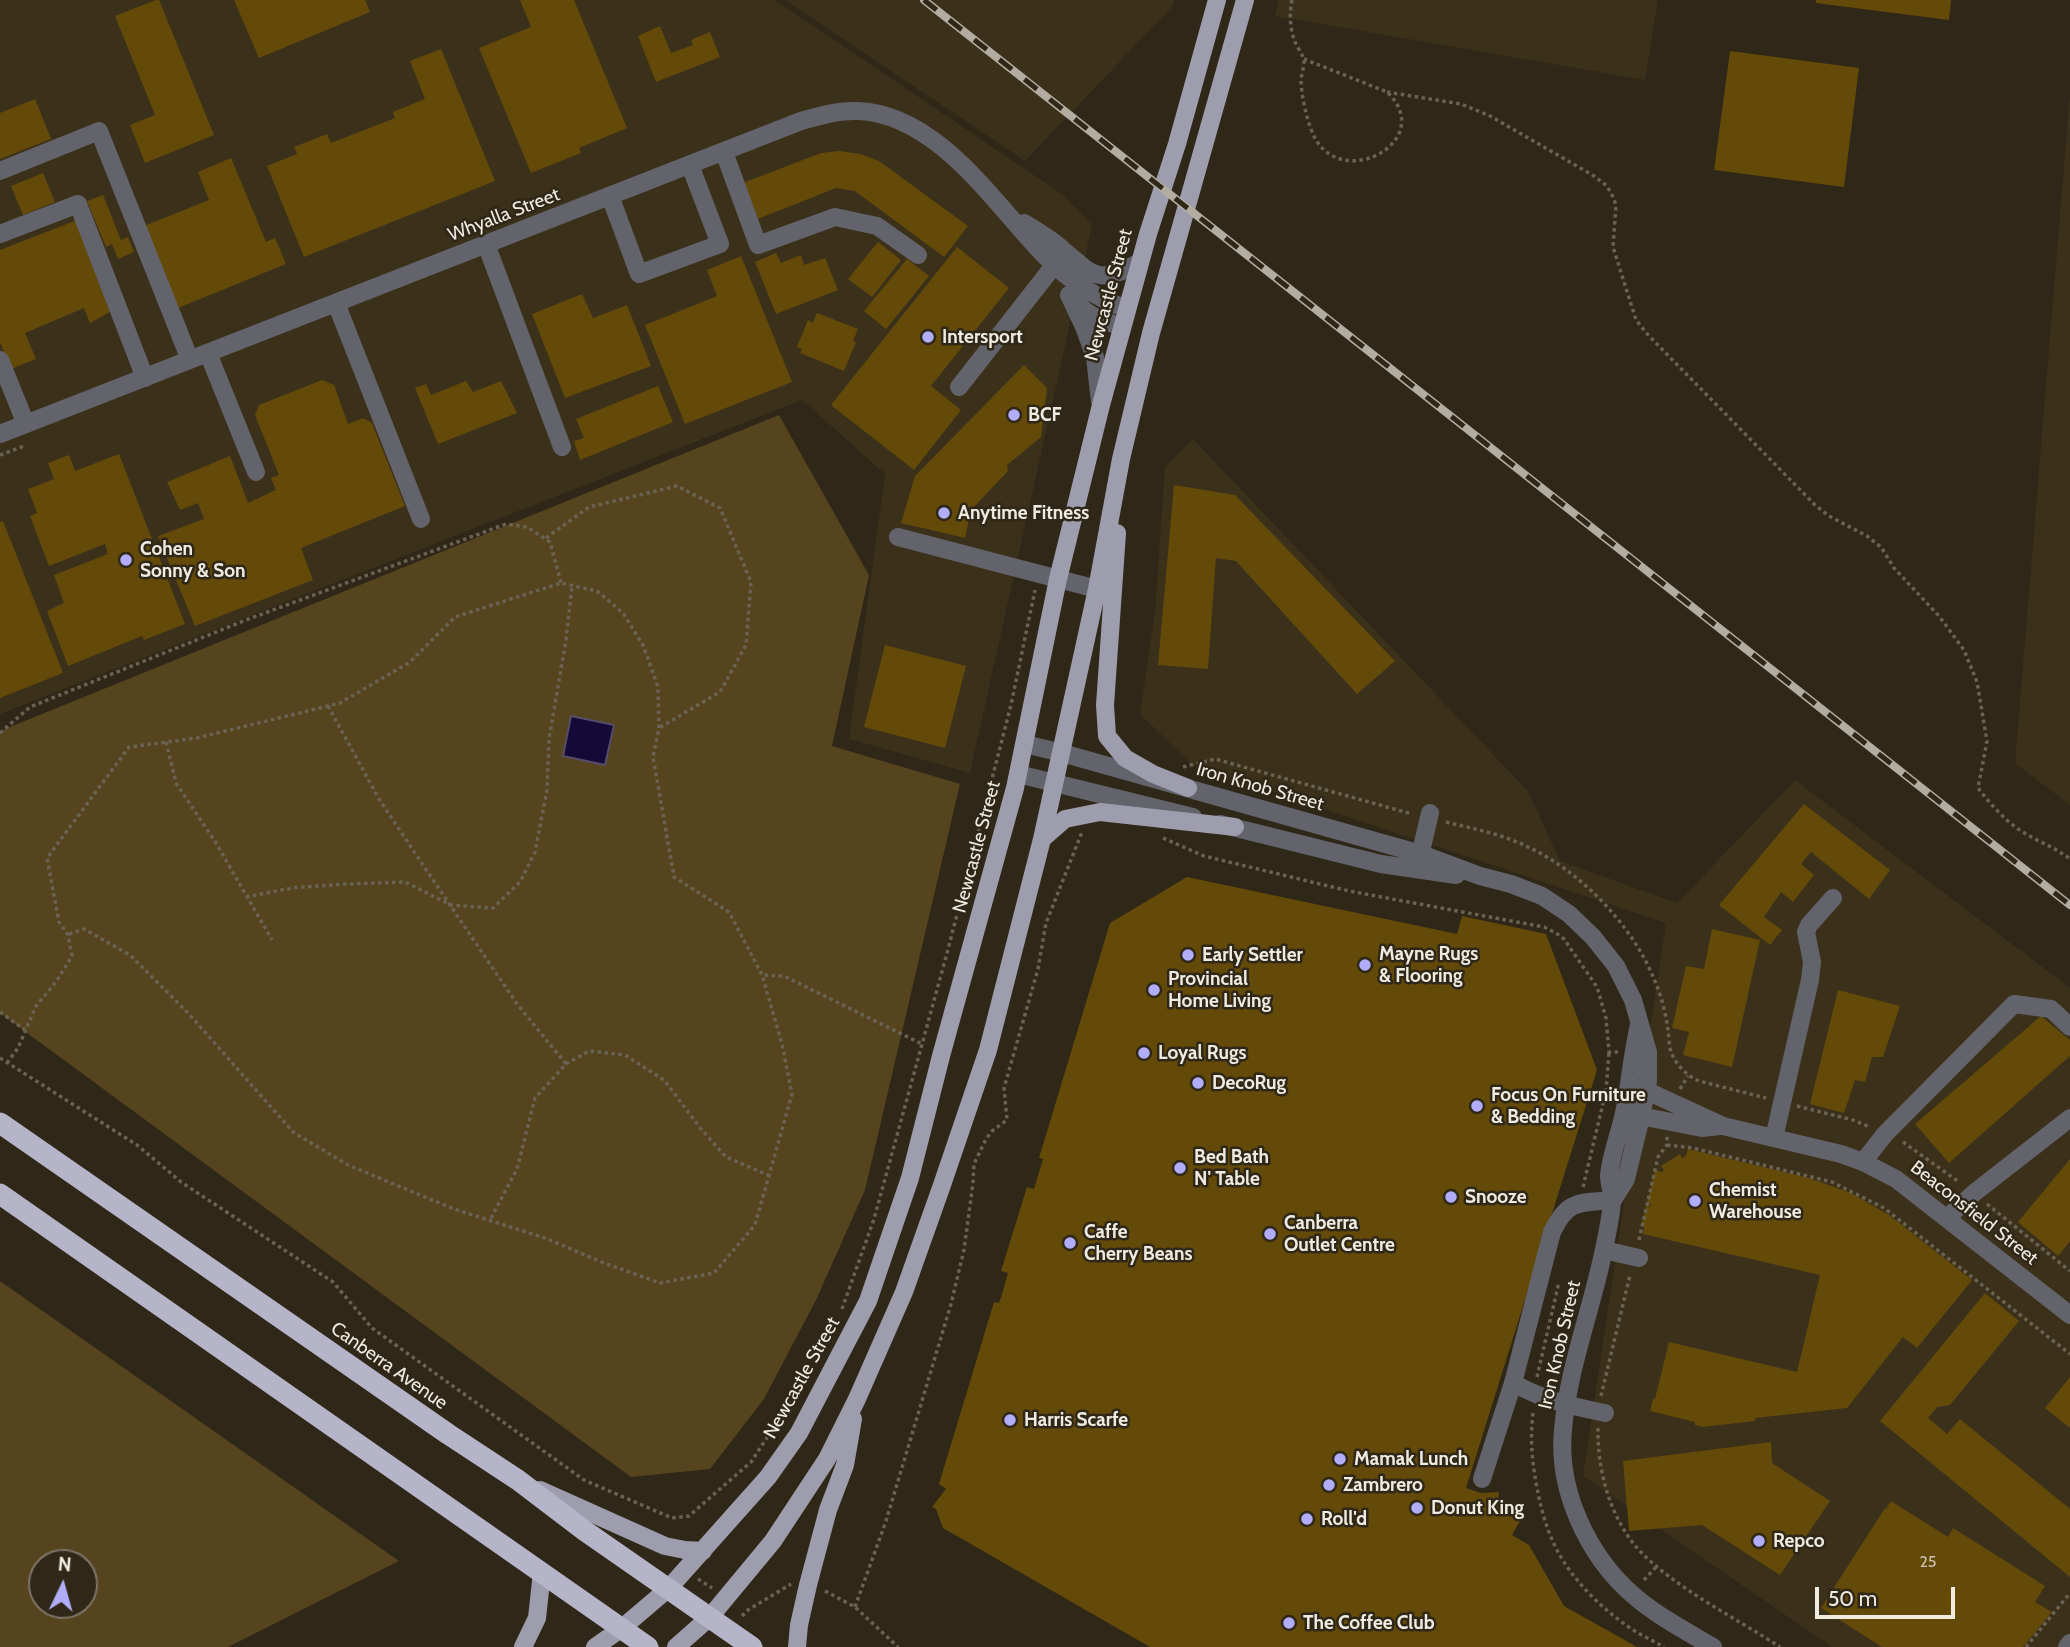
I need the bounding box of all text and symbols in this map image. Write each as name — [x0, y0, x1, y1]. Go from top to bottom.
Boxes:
street label: Whyalla Street — [445, 183, 563, 247]
street label: Newcastle Street — [1080, 226, 1138, 364]
place label: Intersport — [942, 326, 1023, 348]
marker: Intersport — [920, 329, 936, 345]
place label: BCF — [1028, 404, 1061, 426]
marker: BCF — [1006, 407, 1022, 423]
place label: Anytime Fitness — [958, 502, 1089, 524]
marker: Anytime Fitness — [936, 505, 952, 521]
place label: Cohen Sonny & Son — [140, 538, 246, 582]
marker: Cohen Sonny & Son — [118, 552, 134, 568]
street label: Iron Knob Street — [1194, 758, 1326, 816]
street label: Newcastle Street — [948, 778, 1006, 916]
place label: Mayne Rugs & Flooring — [1379, 943, 1478, 987]
place label: Early Settler — [1202, 944, 1303, 966]
marker: Early Settler — [1180, 947, 1196, 963]
marker: Mayne Rugs & Flooring — [1357, 957, 1373, 973]
place label: Provincial Home Living — [1168, 968, 1271, 1012]
marker: Provincial Home Living — [1146, 982, 1162, 998]
place label: Loyal Rugs — [1158, 1042, 1247, 1064]
marker: Loyal Rugs — [1136, 1045, 1152, 1061]
place label: DecoRug — [1212, 1072, 1286, 1094]
marker: DecoRug — [1190, 1075, 1206, 1091]
place label: Focus On Furniture & Bedding — [1491, 1084, 1646, 1128]
marker: Focus On Furniture & Bedding — [1469, 1098, 1485, 1114]
place label: Bed Bath N' Table — [1194, 1146, 1269, 1190]
street label: Beaconsfield Street — [1906, 1156, 2042, 1270]
marker: Bed Bath N' Table — [1172, 1160, 1188, 1176]
place label: Chemist Warehouse — [1709, 1179, 1802, 1223]
place label: Snooze — [1465, 1186, 1527, 1208]
marker: Snooze — [1443, 1189, 1459, 1205]
marker: Chemist Warehouse — [1687, 1193, 1703, 1209]
place label: Canberra Outlet Centre — [1284, 1212, 1395, 1256]
place label: Caffe Cherry Beans — [1084, 1221, 1193, 1265]
marker: Canberra Outlet Centre — [1262, 1226, 1278, 1242]
marker: Caffe Cherry Beans — [1062, 1235, 1078, 1251]
street label: Iron Knob Street — [1534, 1278, 1586, 1412]
street label: Newcastle Street — [759, 1313, 845, 1443]
street label: Canberra Avenue — [326, 1317, 452, 1415]
place label: Harris Scarfe — [1024, 1409, 1128, 1431]
marker: Harris Scarfe — [1002, 1412, 1018, 1428]
place label: Mamak Lunch — [1354, 1448, 1468, 1470]
marker: Mamak Lunch — [1332, 1451, 1348, 1467]
place label: Zambrero — [1343, 1474, 1423, 1496]
marker: Zambrero — [1321, 1477, 1337, 1493]
place label: Donut King — [1431, 1497, 1524, 1519]
marker: Donut King — [1409, 1500, 1425, 1516]
place label: Roll'd — [1321, 1508, 1367, 1530]
marker: Roll'd — [1299, 1511, 1315, 1527]
place label: Repco — [1773, 1530, 1825, 1552]
marker: Repco — [1751, 1533, 1767, 1549]
north arrow — [28, 1549, 98, 1619]
house number: 25 — [1919, 1552, 1937, 1572]
text: N — [57, 1553, 72, 1577]
scale bar — [1818, 1574, 1958, 1618]
text: 50 m — [1828, 1586, 1877, 1611]
place label: The Coffee Club — [1303, 1612, 1435, 1634]
marker: The Coffee Club — [1281, 1615, 1297, 1631]

